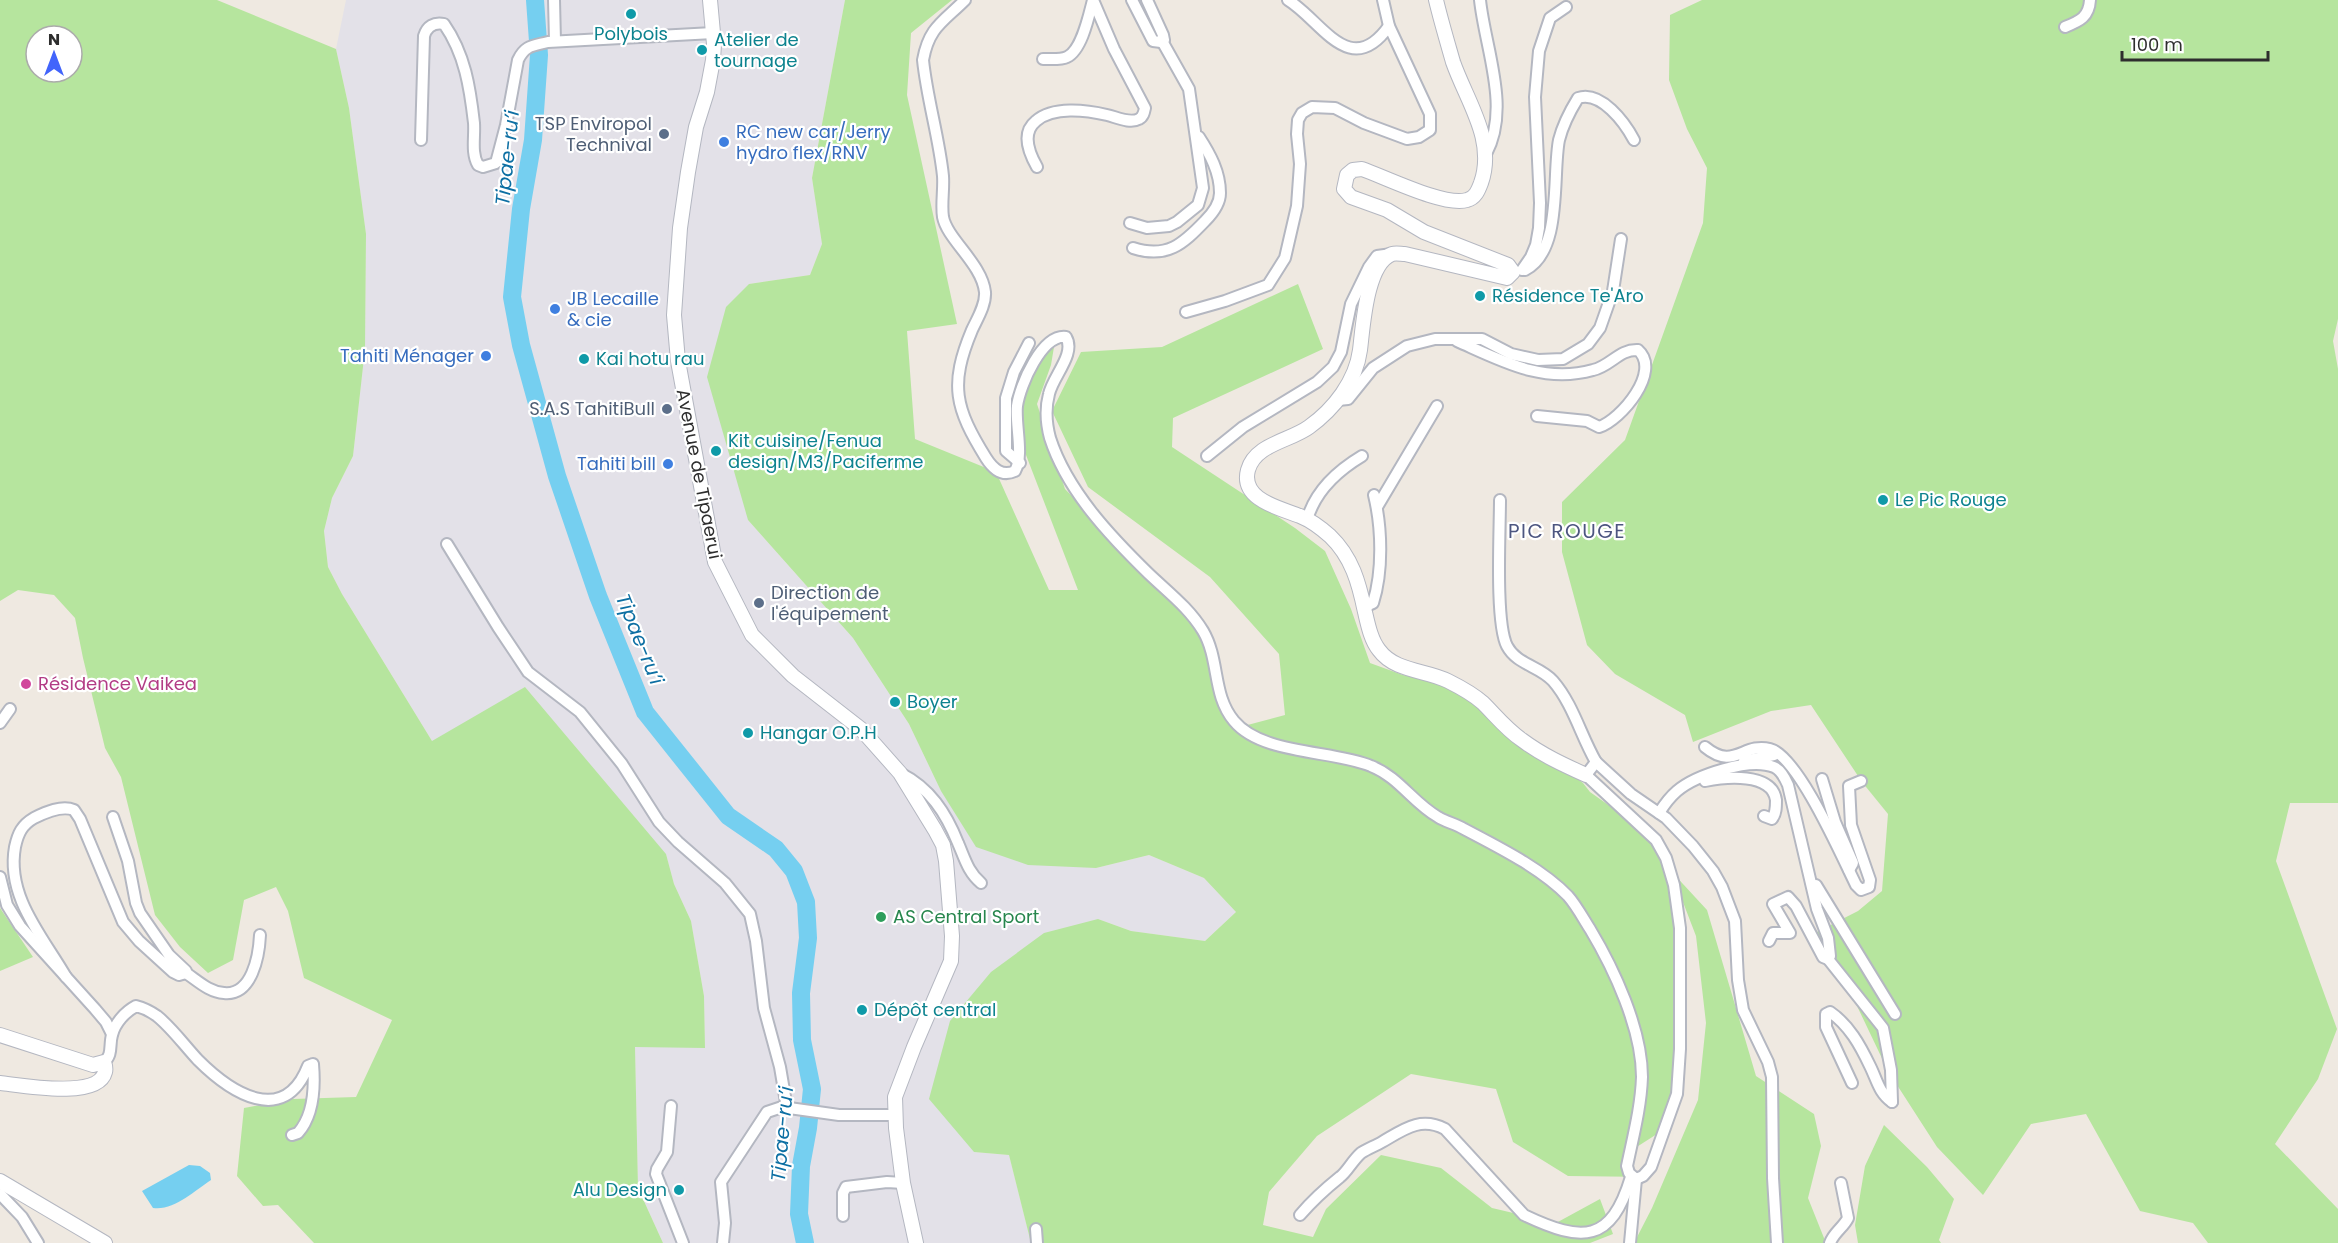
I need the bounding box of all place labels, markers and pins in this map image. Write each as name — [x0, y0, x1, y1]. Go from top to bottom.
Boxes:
marker: Polybois — [624, 7, 638, 21]
place label: Polybois — [594, 21, 668, 46]
place label: Atelier de tournage — [714, 27, 799, 73]
marker: Atelier de tournage — [695, 43, 709, 57]
place label: TSP Enviropol Technival — [535, 111, 652, 157]
place label: RC new car/Jerry hydro flex/RNV — [736, 119, 891, 165]
marker: TSP Enviropol Technival — [657, 127, 671, 141]
marker: RC new car/Jerry hydro flex/RNV — [717, 135, 731, 149]
place label: Résidence Te'Aro — [1492, 283, 1644, 308]
place label: JB Lecaille & cie — [567, 286, 659, 332]
marker: Résidence Te'Aro — [1473, 289, 1487, 303]
marker: JB Lecaille & cie — [548, 302, 562, 316]
place label: Tahiti Ménager — [340, 343, 474, 368]
place label: Kai hotu rau — [596, 346, 705, 371]
marker: Tahiti Ménager — [479, 349, 493, 363]
marker: Kai hotu rau — [577, 352, 591, 366]
place label: S.A.S TahitiBull — [529, 396, 655, 421]
marker: S.A.S TahitiBull — [660, 402, 674, 416]
place label: Kit cuisine/Fenua design/M3/Paciferme — [728, 428, 924, 474]
marker: Kit cuisine/Fenua design/M3/Paciferme — [709, 444, 723, 458]
place label: Tahiti bill — [577, 451, 656, 476]
marker: Tahiti bill — [661, 457, 675, 471]
place label: Le Pic Rouge — [1895, 487, 2007, 512]
marker: Le Pic Rouge — [1876, 493, 1890, 507]
place label: Direction de l'équipement — [771, 580, 889, 626]
marker: Direction de l'équipement — [752, 596, 766, 610]
place label: Résidence Vaikea — [38, 671, 197, 696]
marker: Résidence Vaikea — [19, 677, 33, 691]
place label: Boyer — [907, 689, 958, 714]
marker: Boyer — [888, 695, 902, 709]
place label: Hangar O.P.H — [760, 720, 877, 745]
marker: Hangar O.P.H — [741, 726, 755, 740]
place label: AS Central Sport — [893, 904, 1039, 929]
marker: AS Central Sport — [874, 910, 888, 924]
place label: Dépôt central — [874, 997, 996, 1022]
marker: Dépôt central — [855, 1003, 869, 1017]
place label: Alu Design — [573, 1177, 667, 1202]
marker: Alu Design — [672, 1183, 686, 1197]

